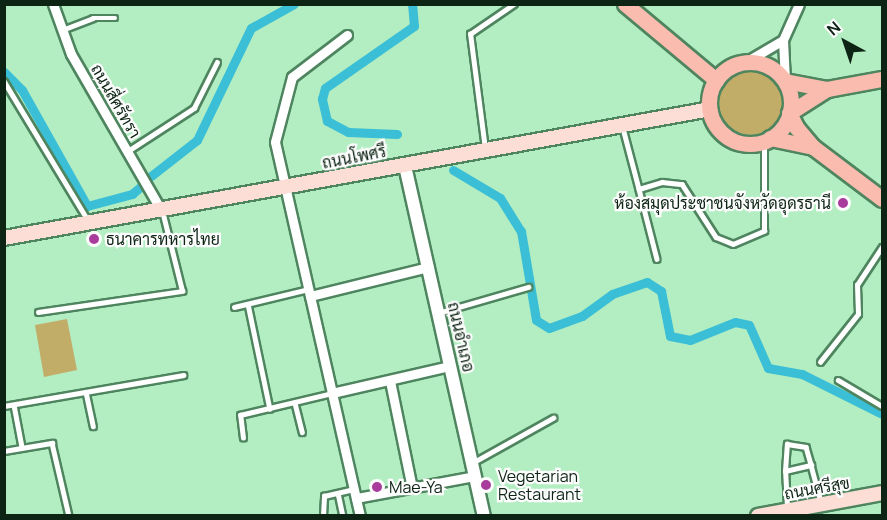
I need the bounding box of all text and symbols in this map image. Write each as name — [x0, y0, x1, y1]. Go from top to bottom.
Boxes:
north arrow — [815, 12, 875, 72]
text: N — [822, 16, 845, 40]
street label: ถนนสี่ศรัทรา — [87, 61, 145, 141]
street label: ถนนโพศรี — [320, 141, 388, 173]
place label: ห้องสมุดประชาชนจังหวัดอุดรธานี — [614, 193, 831, 213]
marker: ห้องสมุดประชาชนจังหวัดอุดรธานี — [836, 196, 850, 210]
place label: ธนาคารทหารไทย — [106, 229, 220, 249]
marker: ธนาคารทหารไทย — [87, 232, 101, 246]
street label: ถนนอำเภอ — [444, 300, 478, 374]
place label: Vegetarian Restaurant — [498, 466, 581, 504]
street label: ถนนศรีสุข — [783, 473, 851, 503]
place label: Mae-Ya — [389, 477, 443, 497]
marker: Vegetarian Restaurant — [479, 478, 493, 492]
marker: Mae-Ya — [370, 480, 384, 494]

